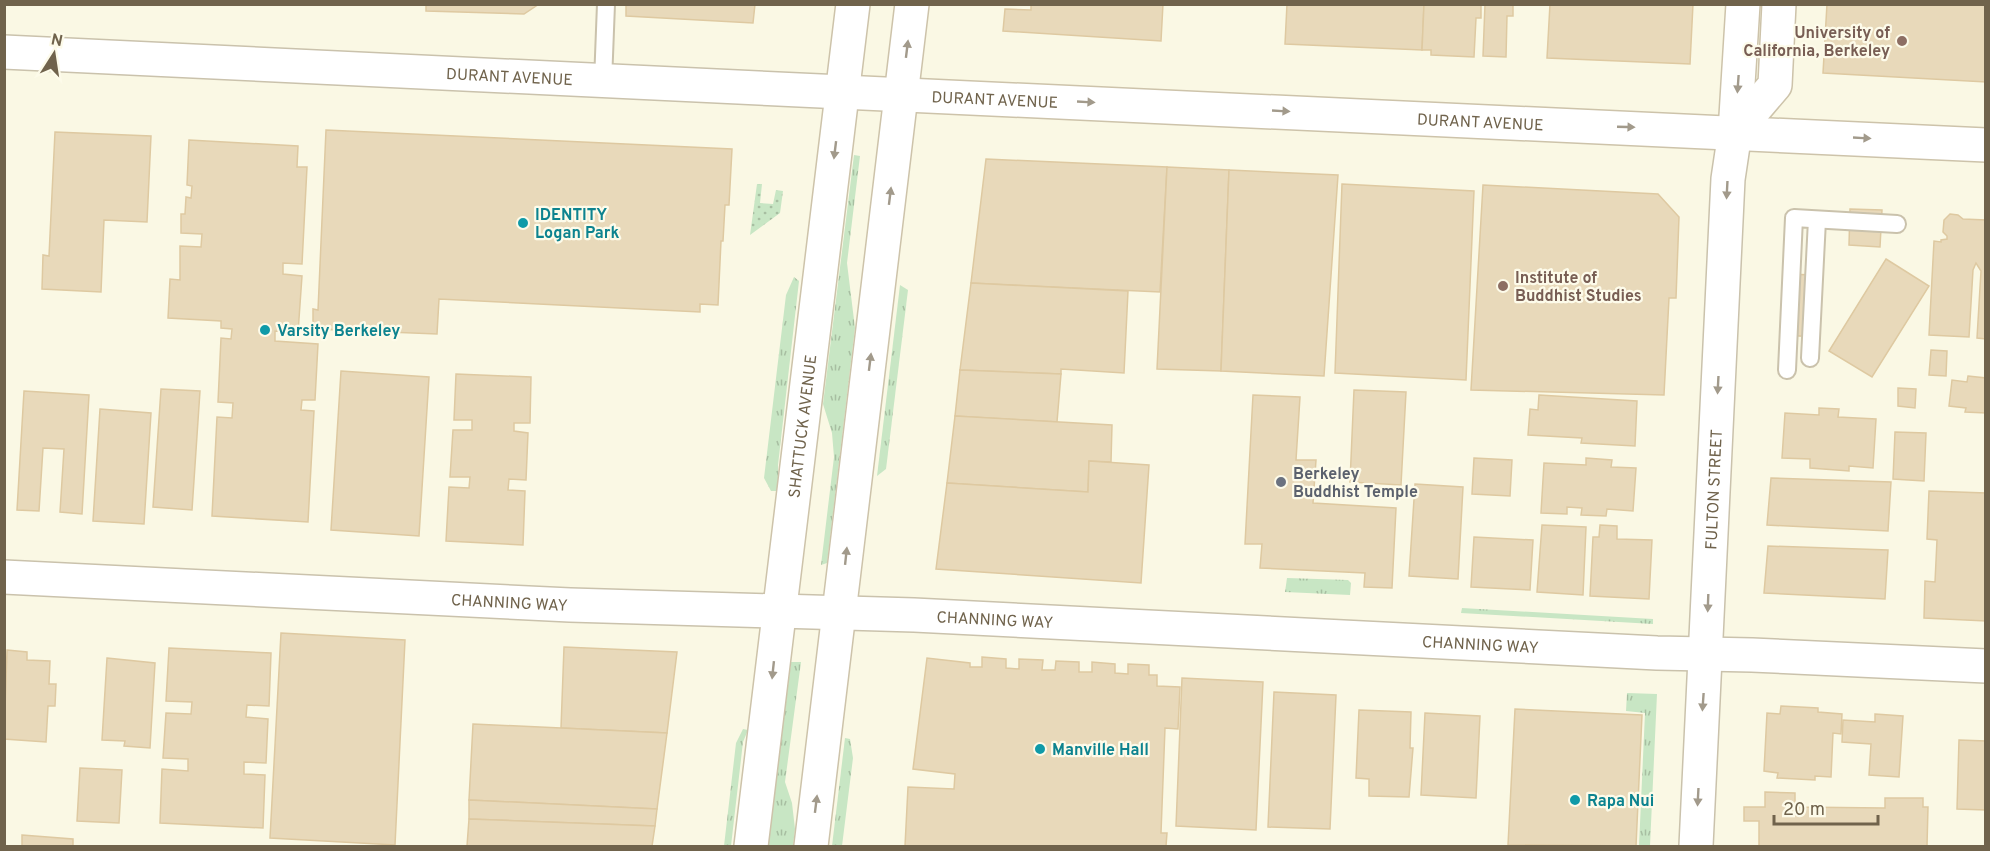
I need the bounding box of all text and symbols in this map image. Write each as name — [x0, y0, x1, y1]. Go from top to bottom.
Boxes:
north arrow — [24, 24, 84, 84]
place label: University of California, Berkeley — [1743, 24, 1890, 62]
text: N — [49, 30, 64, 52]
marker: University of California, Berkeley — [1895, 34, 1909, 48]
one-way arrow — [903, 40, 912, 59]
street label: DURANT AVENUE — [446, 65, 573, 91]
one-way arrow — [1734, 74, 1743, 93]
street label: DURANT AVENUE — [931, 88, 1059, 114]
one-way arrow — [1077, 98, 1096, 107]
one-way arrow — [1272, 107, 1291, 116]
street label: DURANT AVENUE — [1416, 111, 1544, 136]
one-way arrow — [1616, 123, 1635, 132]
one-way arrow — [1853, 134, 1872, 143]
one-way arrow — [831, 141, 840, 160]
one-way arrow — [1723, 181, 1732, 200]
one-way arrow — [885, 187, 895, 206]
place label: IDENTITY Logan Park — [535, 206, 619, 244]
marker: IDENTITY Logan Park — [516, 216, 530, 230]
place label: Institute of Buddhist Studies — [1515, 269, 1642, 307]
marker: Institute of Buddhist Studies — [1496, 279, 1510, 293]
place label: Varsity Berkeley — [277, 322, 400, 342]
marker: Varsity Berkeley — [258, 323, 272, 337]
one-way arrow — [865, 353, 874, 372]
street label: SHATTUCK AVENUE — [785, 354, 822, 499]
one-way arrow — [1713, 376, 1723, 395]
street label: FULTON STREET — [1702, 429, 1728, 550]
place label: Berkeley Buddhist Temple — [1293, 465, 1418, 503]
marker: Berkeley Buddhist Temple — [1274, 475, 1288, 489]
one-way arrow — [842, 546, 851, 565]
street label: CHANNING WAY — [450, 591, 568, 617]
one-way arrow — [1703, 593, 1712, 612]
street label: CHANNING WAY — [936, 608, 1054, 634]
street label: CHANNING WAY — [1421, 633, 1539, 659]
one-way arrow — [768, 661, 777, 680]
one-way arrow — [1699, 692, 1708, 711]
place label: Manville Hall — [1052, 741, 1149, 761]
marker: Manville Hall — [1033, 742, 1047, 756]
one-way arrow — [1694, 788, 1703, 807]
scale bar — [1774, 788, 1878, 826]
place label: Rapa Nui — [1587, 792, 1654, 812]
marker: Rapa Nui — [1568, 793, 1582, 807]
one-way arrow — [812, 794, 821, 813]
text: 20 m — [1783, 799, 1825, 822]

